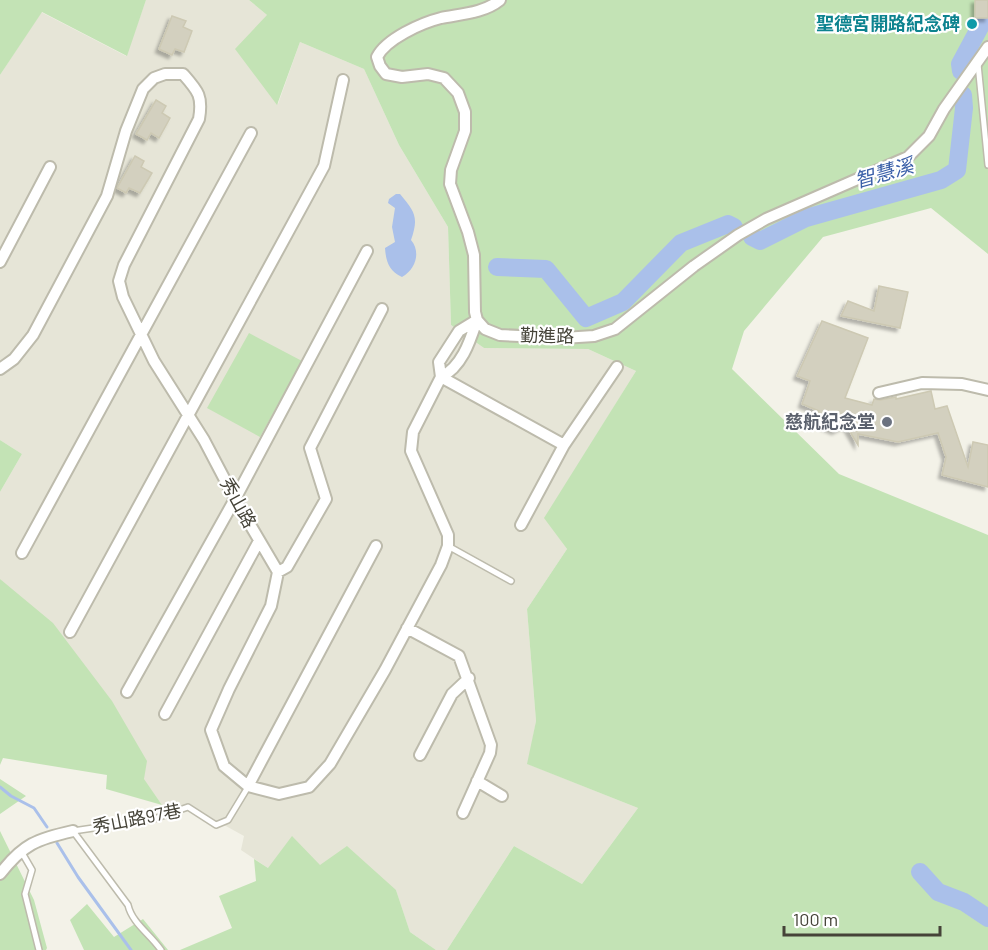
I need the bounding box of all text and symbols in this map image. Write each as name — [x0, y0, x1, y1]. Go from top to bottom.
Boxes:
place label: 聖德宮開路紀念碑 — [816, 12, 960, 34]
marker: 聖德宮開路紀念碑 — [965, 17, 979, 31]
water label: 智慧溪 — [852, 151, 919, 192]
street label: 勤進路 — [520, 324, 574, 346]
place label: 慈航紀念堂 — [785, 410, 875, 432]
marker: 慈航紀念堂 — [880, 415, 894, 429]
street label: 秀山路 — [216, 474, 262, 531]
street label: 秀山路97巷 — [91, 799, 183, 837]
scale bar — [784, 899, 940, 937]
text: 100 m — [793, 908, 838, 930]

